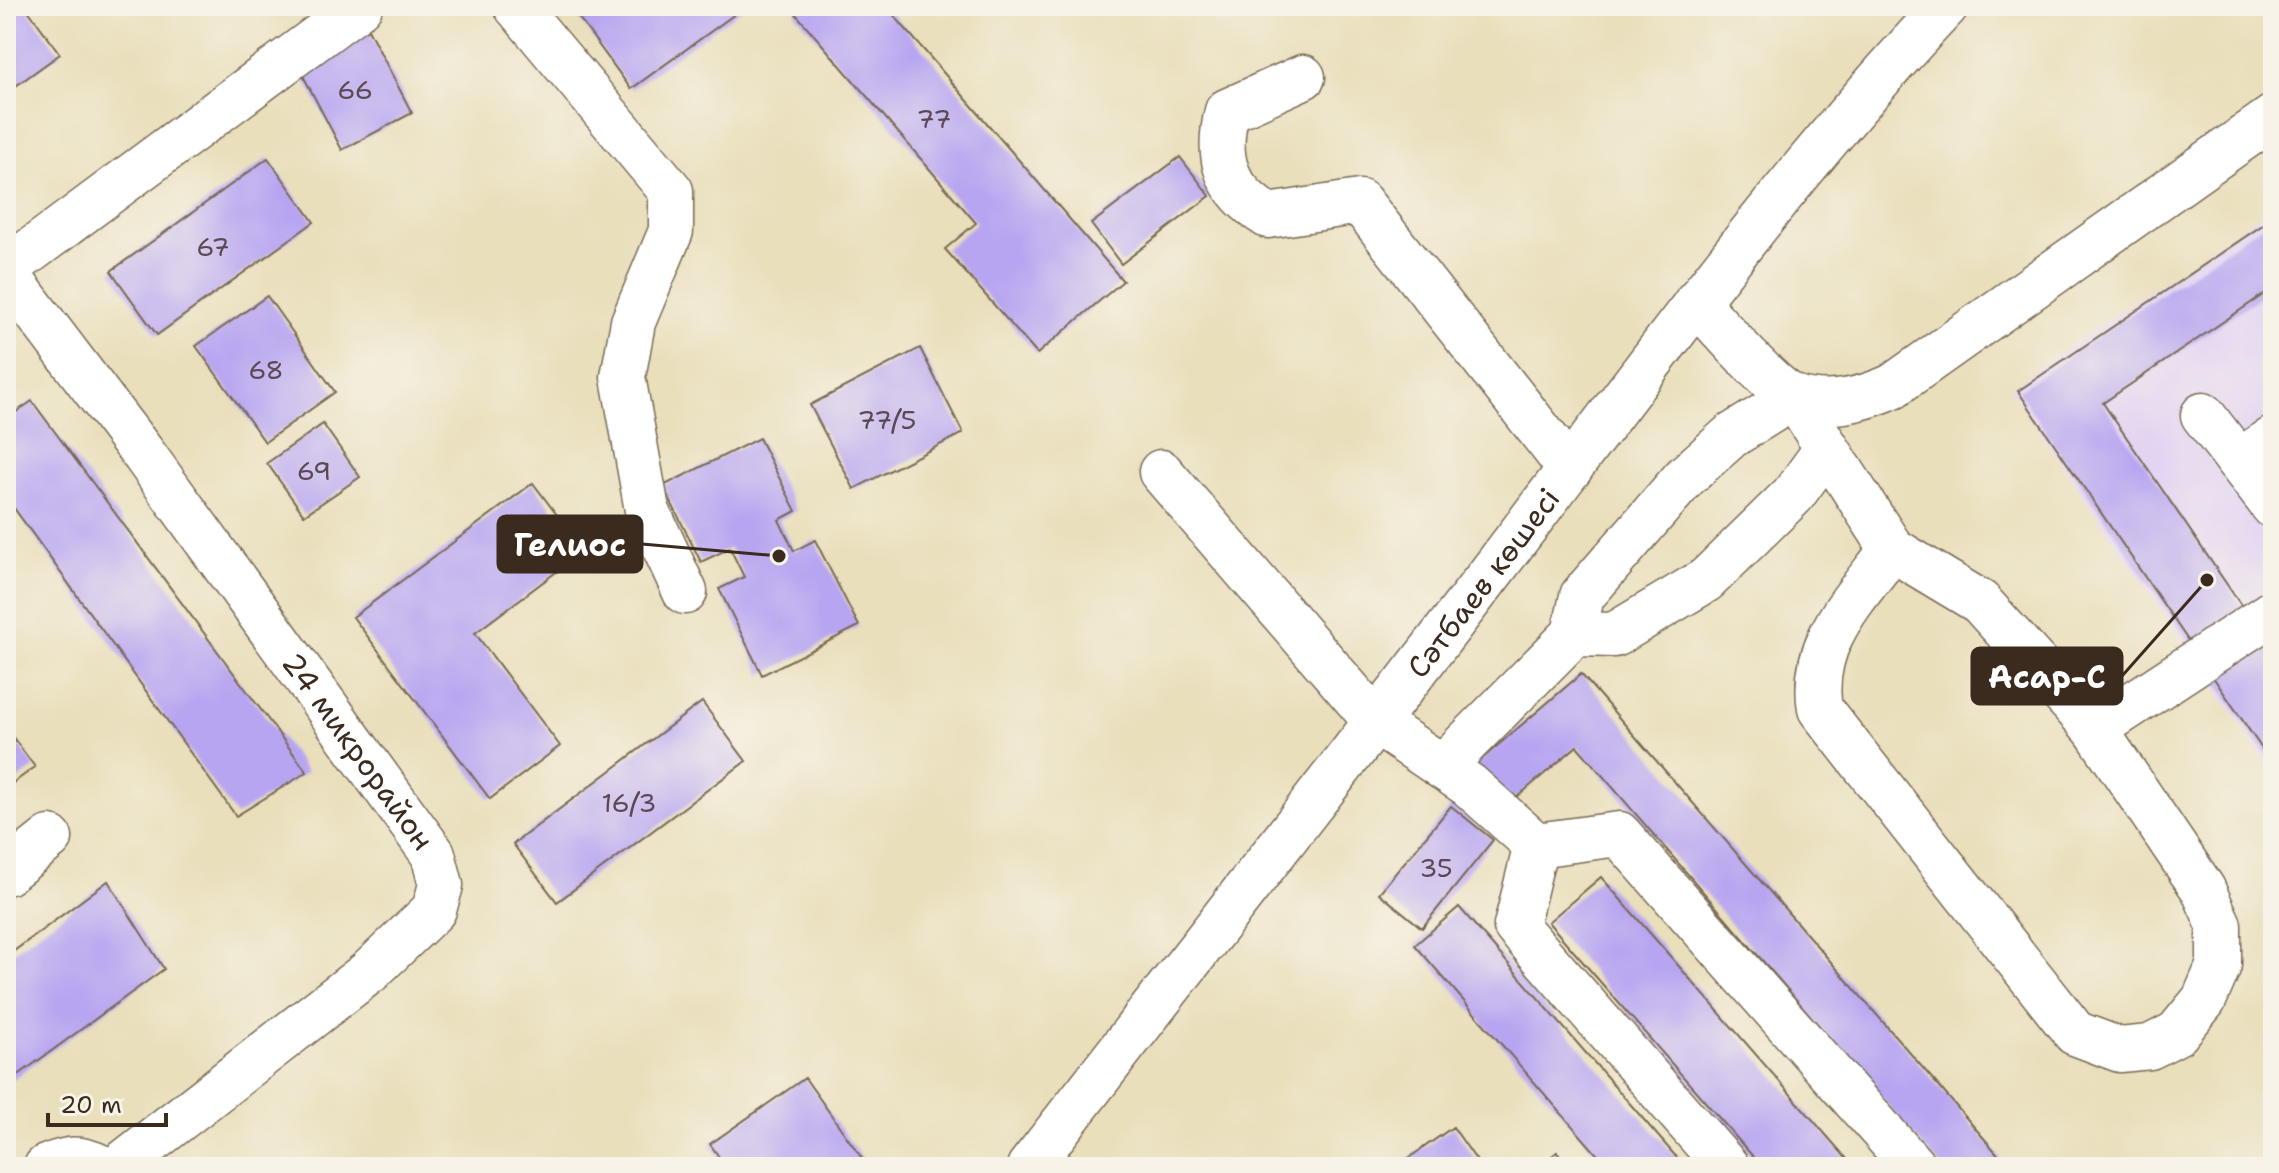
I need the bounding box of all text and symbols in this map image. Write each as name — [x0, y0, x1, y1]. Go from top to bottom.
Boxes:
house number: 66 — [337, 72, 373, 107]
house number: 77 — [917, 101, 951, 136]
house number: 67 — [196, 229, 230, 264]
house number: 68 — [248, 352, 284, 387]
house number: 77/5 — [857, 402, 917, 437]
house number: 69 — [297, 453, 331, 488]
street label: Сәтбаев көшесі — [1397, 479, 1569, 686]
callout: Гелиос — [498, 516, 642, 572]
text: Гелиос — [514, 523, 626, 566]
street label: 24 микрорайон — [273, 644, 444, 858]
callout: Асар-С — [1972, 648, 2122, 704]
text: Асар-С — [1988, 655, 2106, 698]
house number: 16/3 — [602, 785, 656, 820]
house number: 35 — [1419, 850, 1453, 885]
scale bar — [48, 1077, 166, 1127]
text: 20 m — [60, 1089, 122, 1121]

